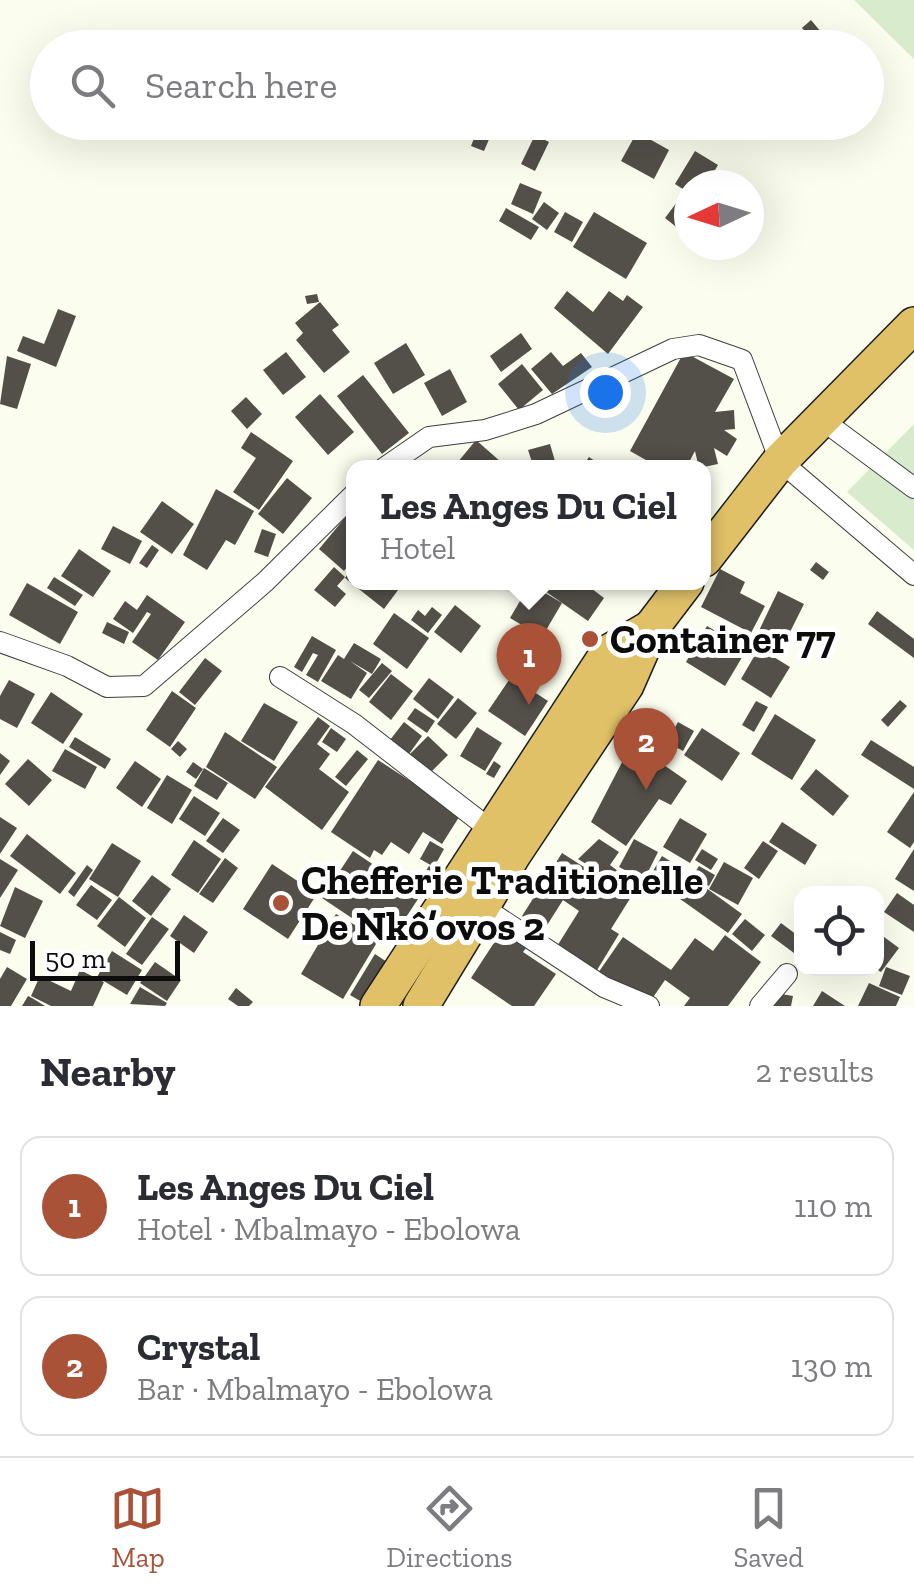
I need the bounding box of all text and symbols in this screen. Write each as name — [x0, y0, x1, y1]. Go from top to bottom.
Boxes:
search box — [30, 30, 884, 140]
icon: search — [65, 58, 120, 113]
text: Search here — [145, 62, 337, 108]
north arrow — [674, 170, 764, 260]
your location — [580, 367, 631, 418]
popup — [346, 460, 711, 590]
text: Les Anges Du Ciel — [380, 483, 677, 529]
text: Hotel — [380, 529, 455, 567]
place label: Container 77 — [610, 615, 836, 663]
pin: 1 — [496, 622, 562, 705]
marker: Container 77 — [579, 628, 601, 650]
pin: 2 — [614, 708, 678, 790]
place label: Chefferie Traditionelle De Nkô’ovos 2 — [301, 856, 703, 950]
map controls — [794, 886, 884, 976]
button: locate — [794, 886, 884, 976]
marker: Chefferie Traditionelle De Nkô’ovos 2 — [270, 892, 292, 914]
scale bar — [30, 936, 180, 980]
text: 50 m — [45, 942, 106, 975]
text: Nearby — [40, 1046, 176, 1097]
text: 2 results — [755, 1052, 874, 1090]
text: Les Anges Du Ciel — [137, 1164, 434, 1210]
text: 1 — [68, 1187, 81, 1225]
text: 110 m — [794, 1187, 872, 1225]
text: Hotel · Mbalmayo - Ebolowa — [137, 1210, 520, 1248]
text: Crystal — [137, 1324, 260, 1370]
text: 2 — [66, 1347, 83, 1385]
text: 130 m — [791, 1347, 872, 1385]
text: Bar · Mbalmayo - Ebolowa — [137, 1370, 493, 1408]
tab: Map — [110, 1481, 165, 1574]
tab: Directions — [386, 1481, 513, 1574]
tab: Saved — [733, 1481, 804, 1574]

